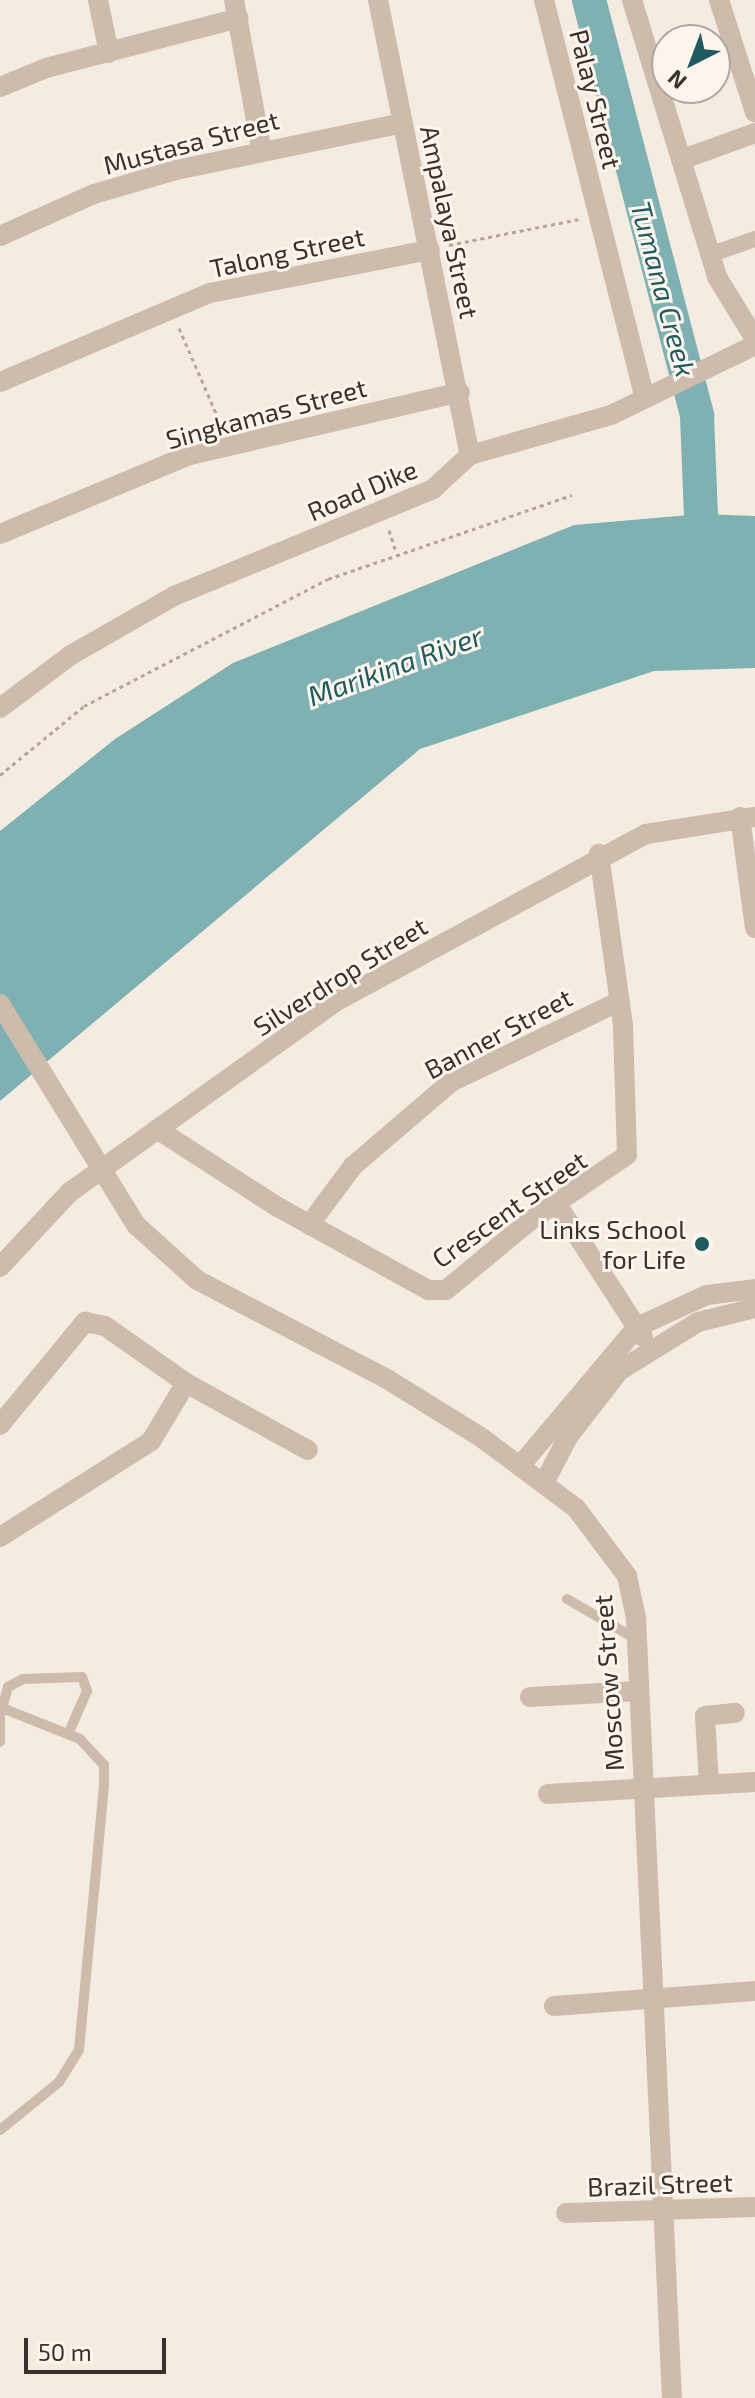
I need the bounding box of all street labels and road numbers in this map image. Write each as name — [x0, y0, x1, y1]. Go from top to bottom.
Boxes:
street label: Palay Street — [564, 26, 628, 172]
street label: Mustasa Street — [100, 104, 282, 180]
street label: Ampalaya Street — [414, 123, 486, 321]
street label: Talong Street — [207, 220, 367, 284]
street label: Singkamas Street — [162, 371, 370, 455]
street label: Road Dike — [302, 453, 422, 527]
street label: Silverdrop Street — [247, 910, 433, 1042]
street label: Banner Street — [419, 981, 577, 1085]
street label: Crescent Street — [426, 1144, 592, 1274]
street label: Moscow Street — [586, 1593, 630, 1773]
street label: Brazil Street — [586, 2166, 734, 2202]

